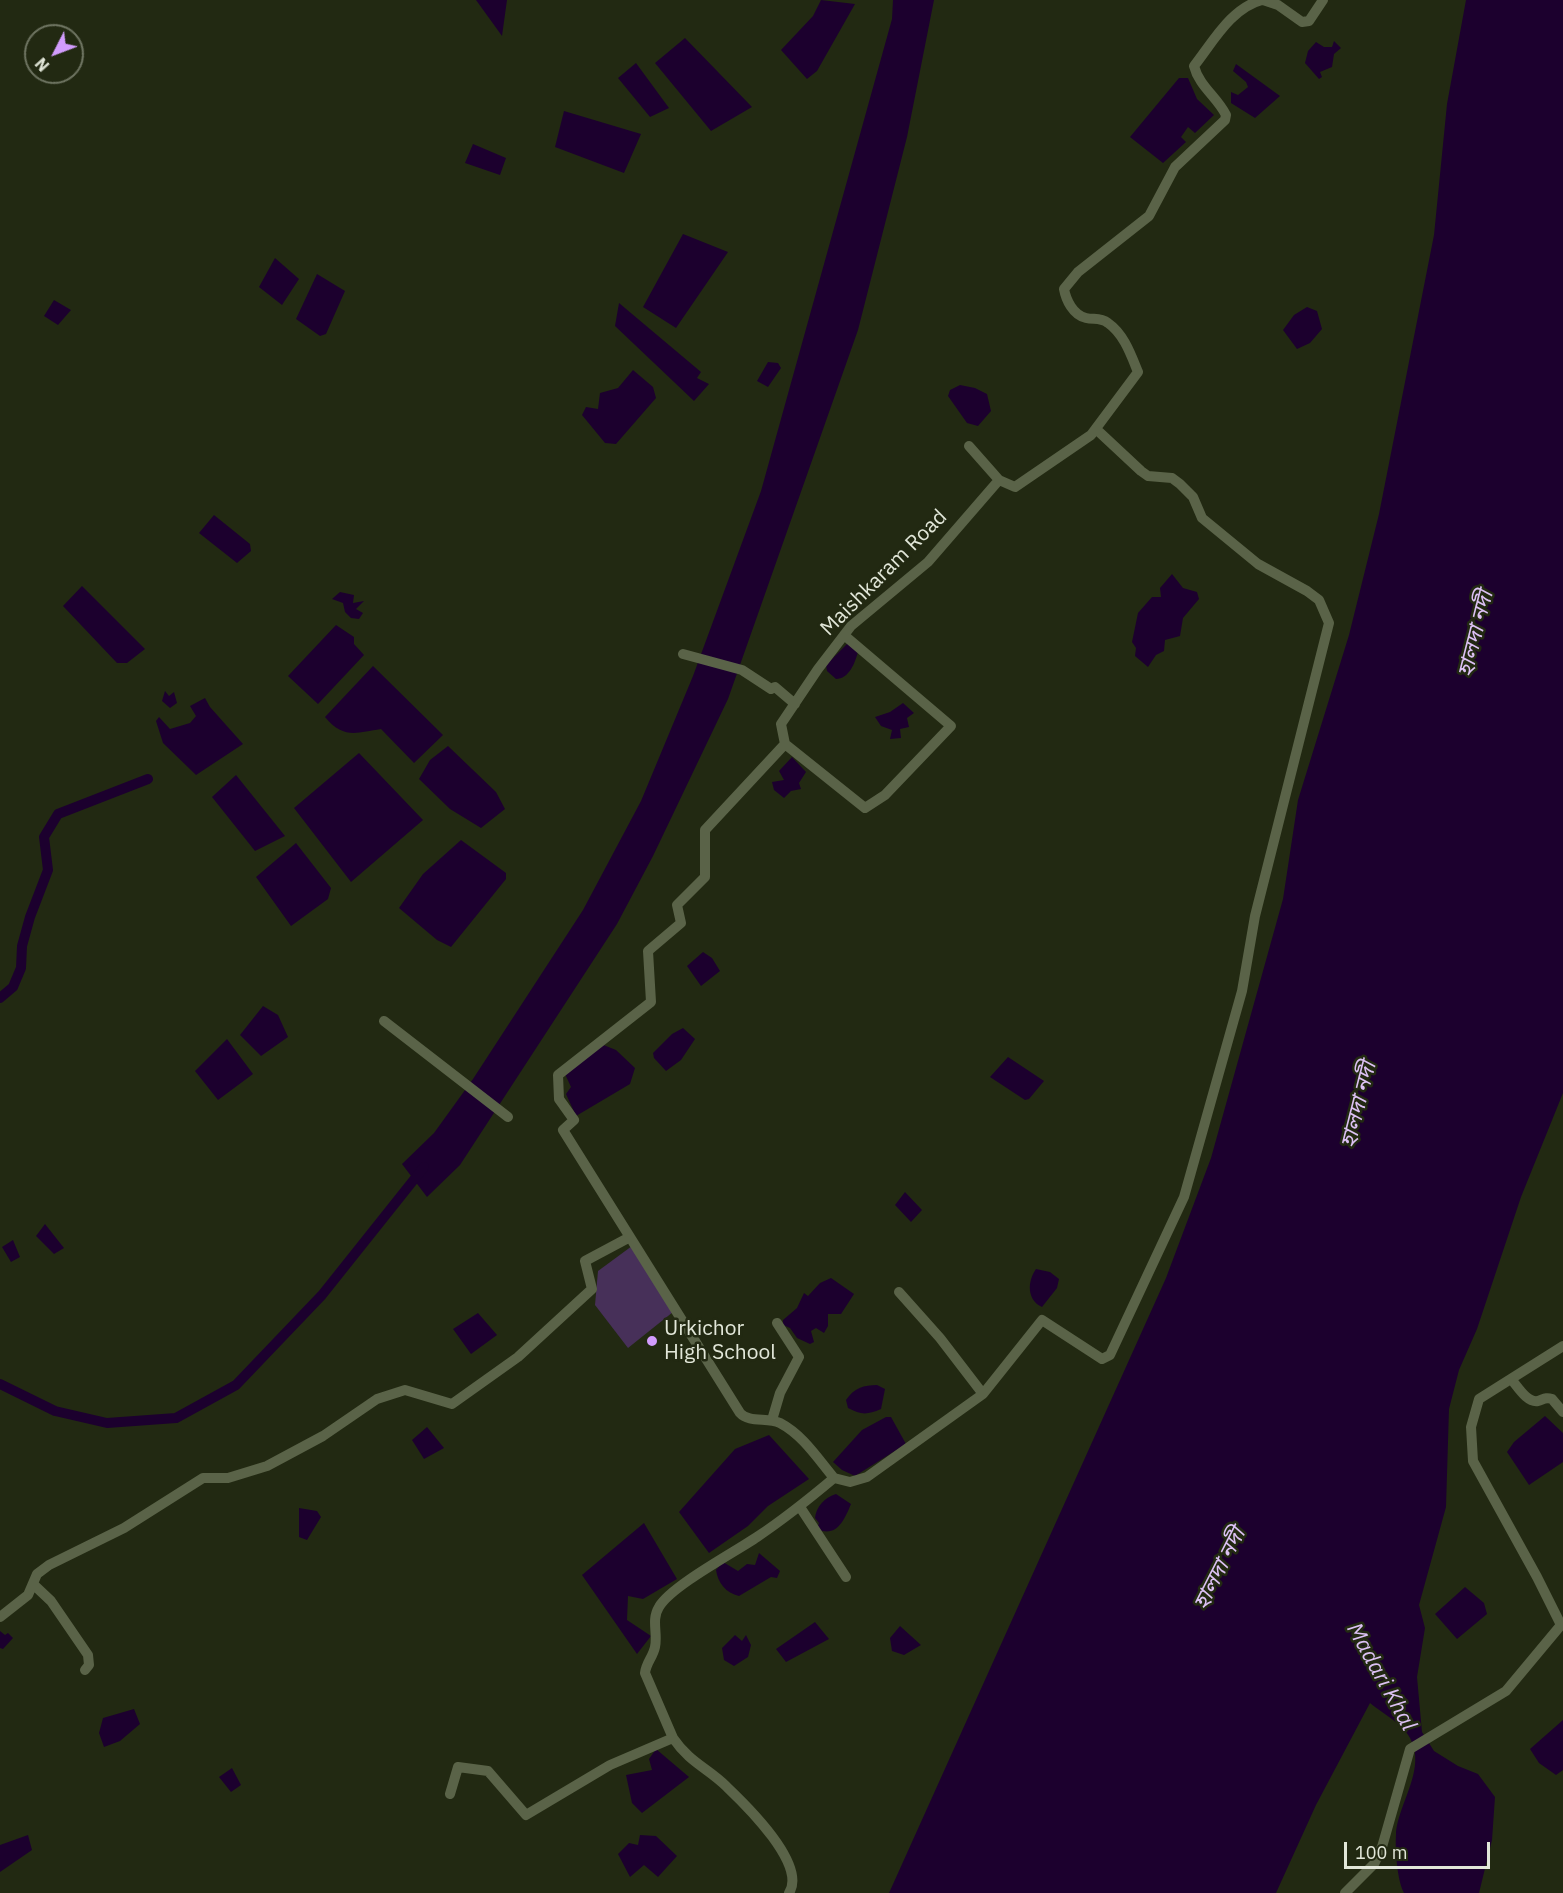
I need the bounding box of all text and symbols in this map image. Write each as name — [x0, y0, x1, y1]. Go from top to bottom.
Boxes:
north arrow — [24, 24, 84, 84]
text: N — [31, 54, 53, 76]
street label: Maishkaram Road — [816, 505, 952, 641]
water label: হালদা নদী — [1453, 588, 1499, 680]
water label: হালদা নদী — [1336, 1059, 1382, 1151]
place label: Urkichor High School — [664, 1316, 776, 1366]
marker: Urkichor High School — [645, 1334, 659, 1348]
water label: হালদা নদী — [1188, 1524, 1252, 1614]
water label: Madari Khal — [1341, 1618, 1421, 1736]
scale bar — [1347, 1830, 1492, 1868]
text: 100 m — [1355, 1841, 1407, 1864]

